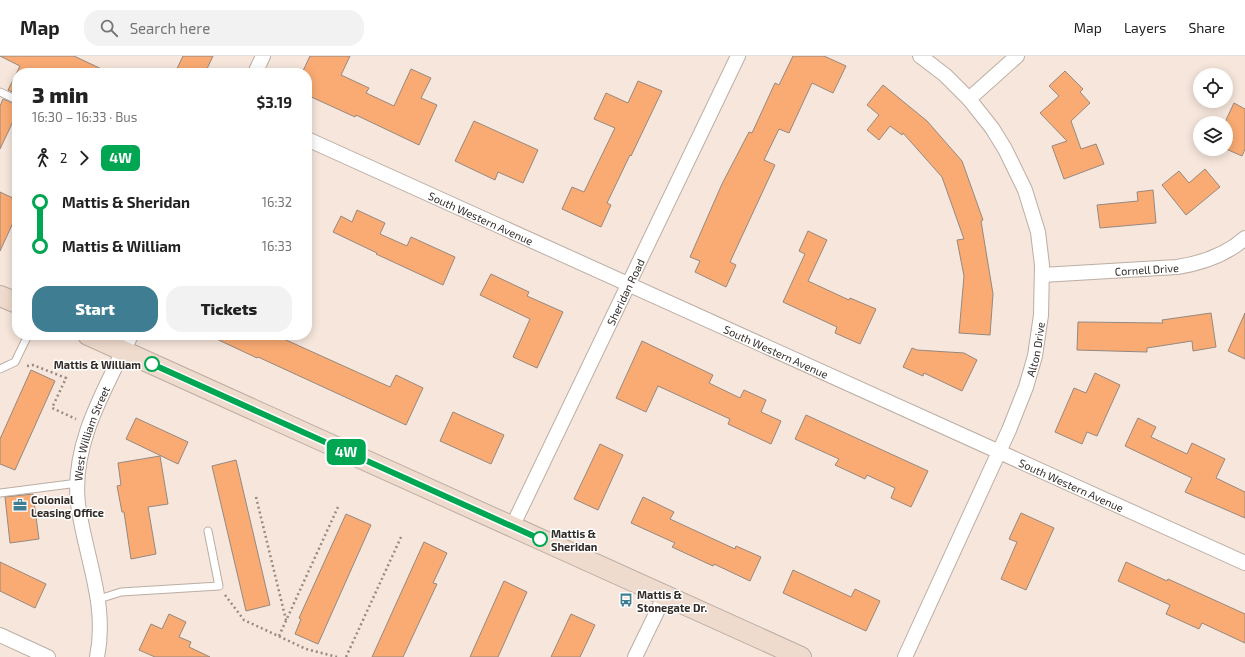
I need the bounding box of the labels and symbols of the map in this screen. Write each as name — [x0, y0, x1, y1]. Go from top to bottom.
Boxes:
street label: South Western Avenue — [427, 188, 535, 247]
street label: Sheridan Road — [603, 256, 646, 327]
street label: Cornell Drive — [1114, 260, 1179, 277]
street label: Alton Drive — [1023, 321, 1046, 378]
street label: South Western Avenue — [722, 322, 831, 380]
marker: Mattis & William — [144, 356, 160, 372]
place label: Mattis & William — [54, 358, 141, 371]
street label: West William Street — [71, 384, 112, 482]
line badge: 4W — [328, 439, 364, 465]
street label: South Western Avenue — [1017, 455, 1126, 514]
place label: Colonial Leasing Office — [31, 493, 104, 519]
office icon: Colonial Leasing Office — [12, 497, 28, 513]
place label: Mattis & Sheridan — [551, 527, 597, 553]
marker: Mattis & Sheridan — [532, 531, 548, 547]
place label: Mattis & Stonegate Dr. — [637, 588, 708, 614]
bus stop icon: Mattis & Stonegate Dr. — [618, 592, 634, 608]

